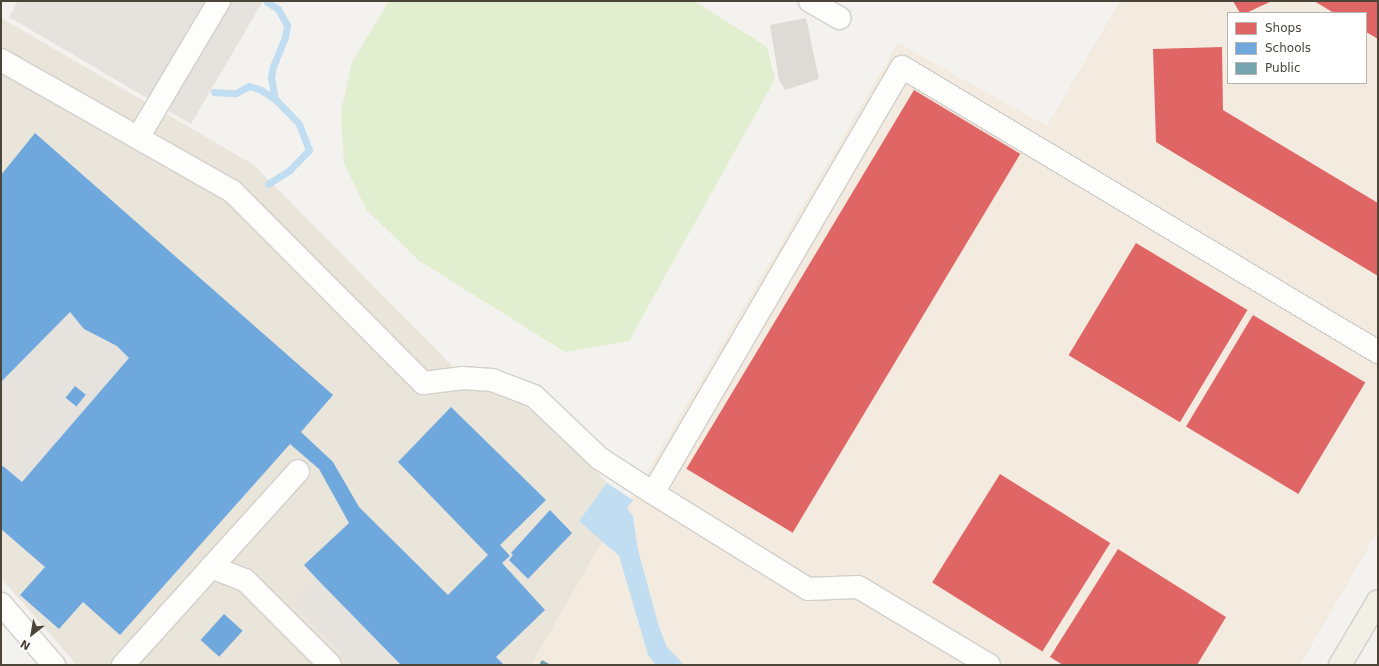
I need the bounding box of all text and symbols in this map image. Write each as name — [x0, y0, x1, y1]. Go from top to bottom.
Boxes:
legend — [1227, 12, 1367, 84]
text: Shops — [1265, 21, 1301, 35]
text: Schools — [1265, 41, 1311, 55]
text: Public — [1265, 61, 1301, 75]
north arrow — [12, 614, 52, 654]
text: N — [18, 637, 33, 653]

